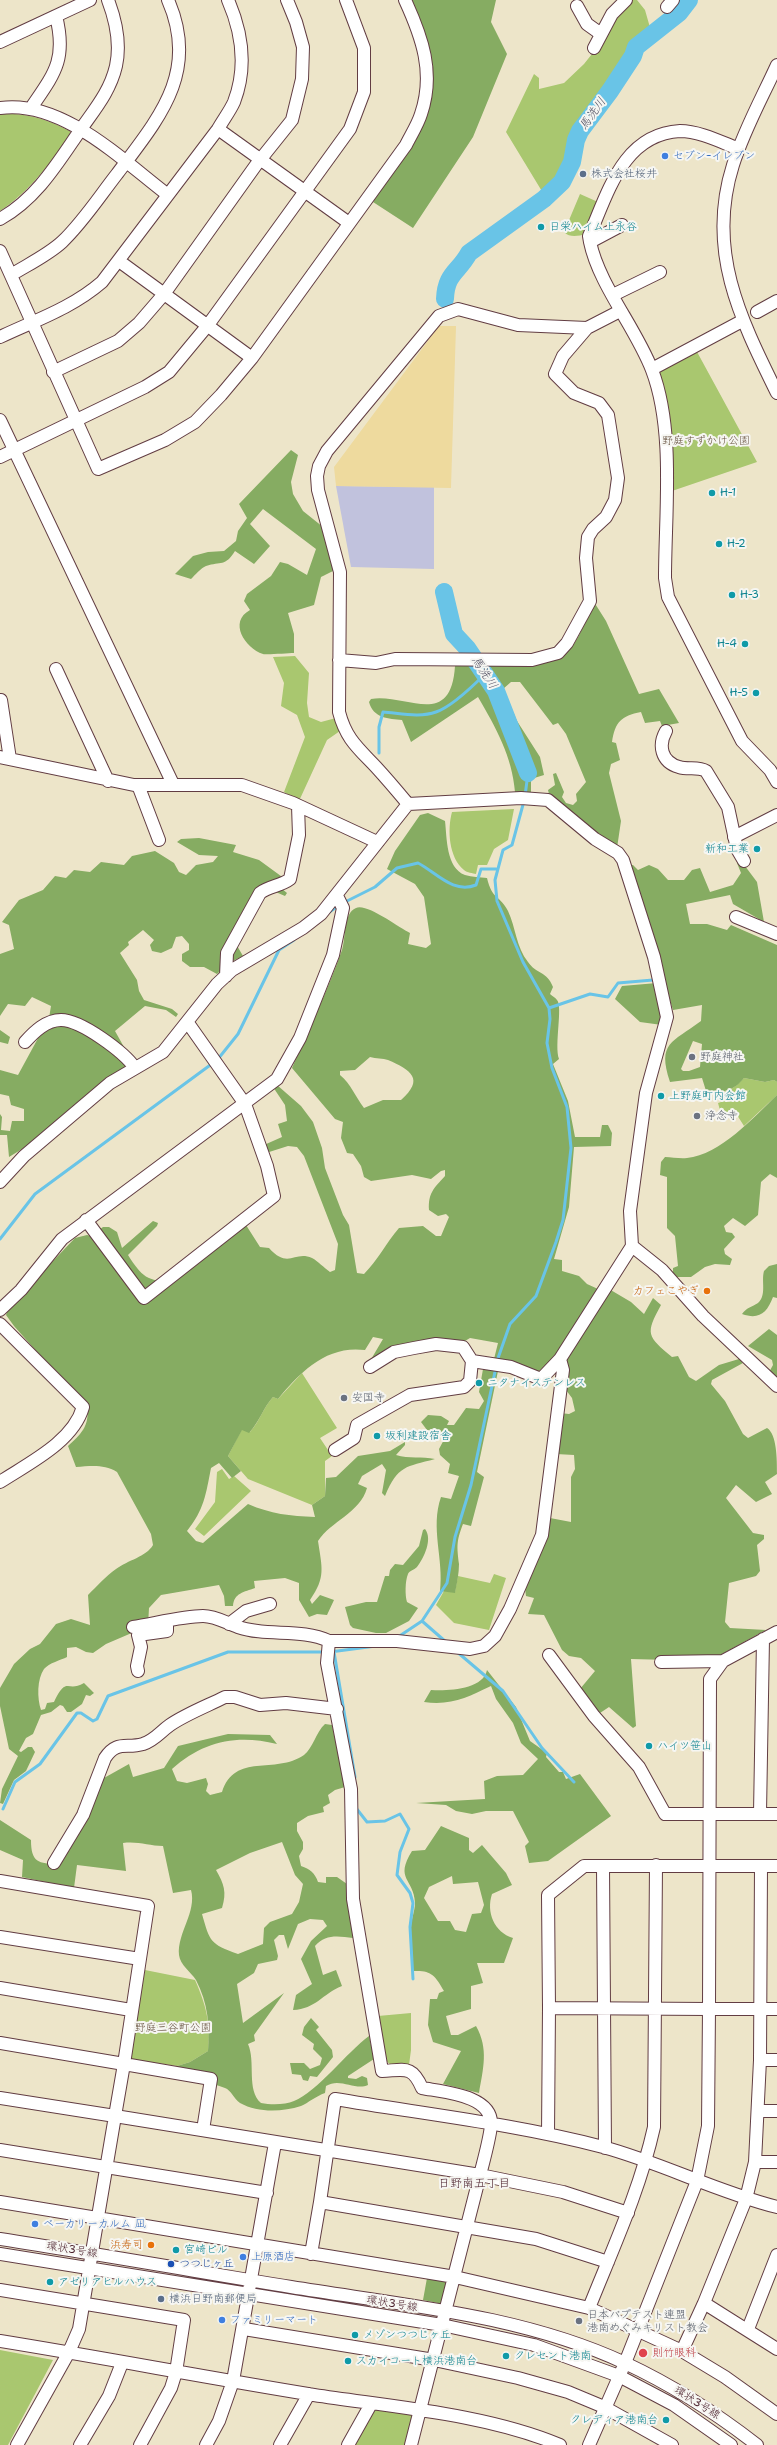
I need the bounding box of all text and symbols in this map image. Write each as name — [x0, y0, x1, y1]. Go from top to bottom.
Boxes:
water label: 馬洗川 — [577, 95, 609, 133]
place label: セブン-イレブン — [673, 149, 755, 163]
marker: セブン-イレブン — [660, 151, 670, 161]
place label: 株式会社桜井 — [591, 167, 657, 181]
marker: 株式会社桜井 — [578, 169, 588, 179]
place label: 日栄ハイム上永谷 — [549, 220, 637, 234]
marker: 日栄ハイム上永谷 — [536, 222, 546, 232]
park label: 野庭すずかけ公園 — [662, 434, 750, 448]
place label: H-1 — [720, 486, 736, 500]
marker: H-1 — [707, 488, 717, 498]
place label: H-2 — [727, 537, 746, 551]
marker: H-2 — [714, 539, 724, 549]
place label: H-3 — [740, 588, 759, 602]
marker: H-3 — [727, 590, 737, 600]
place label: H-4 — [717, 637, 737, 651]
marker: H-4 — [740, 639, 750, 649]
water label: 馬洗川 — [468, 654, 500, 692]
place label: H-5 — [729, 686, 748, 700]
marker: H-5 — [751, 688, 761, 698]
place label: 新和工業 — [705, 842, 749, 856]
marker: 新和工業 — [752, 844, 762, 854]
place label: 野庭神社 — [700, 1050, 744, 1064]
marker: 野庭神社 — [687, 1052, 697, 1062]
place label: 上野庭町内会館 — [669, 1089, 746, 1103]
marker: 上野庭町内会館 — [656, 1091, 666, 1101]
place label: 浄念寺 — [705, 1109, 738, 1123]
marker: 浄念寺 — [692, 1111, 702, 1121]
place label: カフェこやぎ — [633, 1284, 699, 1298]
marker: カフェこやぎ — [702, 1286, 712, 1296]
place label: ニタナイステンレス — [487, 1376, 586, 1390]
marker: ニタナイステンレス — [474, 1378, 484, 1388]
place label: 安国寺 — [352, 1391, 385, 1405]
marker: 安国寺 — [339, 1393, 349, 1403]
place label: 坂利建設宿舎 — [385, 1429, 451, 1443]
marker: 坂利建設宿舎 — [372, 1431, 382, 1441]
place label: ハイツ笹山 — [657, 1739, 712, 1753]
marker: ハイツ笹山 — [644, 1741, 654, 1751]
park label: 野庭三谷町公園 — [135, 2021, 211, 2035]
district label: 日野南五丁目 — [438, 2177, 510, 2191]
place label: ベーカリーカルム 凪 — [43, 2217, 146, 2231]
marker: ベーカリーカルム 凪 — [30, 2219, 40, 2229]
place label: 浜寿司 — [110, 2238, 143, 2252]
street label: 環状3号線 — [45, 2239, 99, 2261]
marker: 浜寿司 — [146, 2240, 156, 2250]
place label: 宮崎ビル — [184, 2243, 228, 2257]
marker: 宮崎ビル — [171, 2245, 181, 2255]
place label: 上原酒店 — [251, 2250, 295, 2264]
marker: 上原酒店 — [238, 2252, 248, 2262]
place label: つつじヶ丘 — [179, 2257, 234, 2271]
marker: つつじヶ丘 — [166, 2259, 176, 2269]
place label: アゼリアヒルハウス — [58, 2275, 157, 2289]
marker: アゼリアヒルハウス — [45, 2277, 55, 2287]
place label: 横浜日野南郵便局 — [169, 2292, 257, 2306]
street label: 環状3号線 — [365, 2293, 419, 2315]
marker: 横浜日野南郵便局 — [156, 2294, 166, 2304]
place label: 日本バプテスト連盟 港南めぐみキリスト教会 — [587, 2308, 708, 2334]
place label: ファミリーマート — [230, 2313, 318, 2327]
marker: ファミリーマート — [217, 2315, 227, 2325]
marker: 日本バプテスト連盟 港南めぐみキリスト教会 — [574, 2316, 584, 2326]
place label: メゾンつつじヶ丘 — [363, 2328, 451, 2342]
marker: メゾンつつじヶ丘 — [350, 2330, 360, 2340]
place label: 則竹眼科 — [652, 2346, 696, 2360]
marker: 則竹眼科 — [637, 2347, 649, 2359]
place label: クレセント港南 — [514, 2349, 591, 2363]
marker: クレセント港南 — [501, 2351, 511, 2361]
place label: スカイコート横浜港南台 — [356, 2354, 477, 2368]
marker: スカイコート横浜港南台 — [343, 2356, 353, 2366]
street label: 環状3号線 — [672, 2384, 722, 2422]
place label: クレディア港南台 — [570, 2413, 658, 2427]
marker: クレディア港南台 — [661, 2415, 671, 2425]

